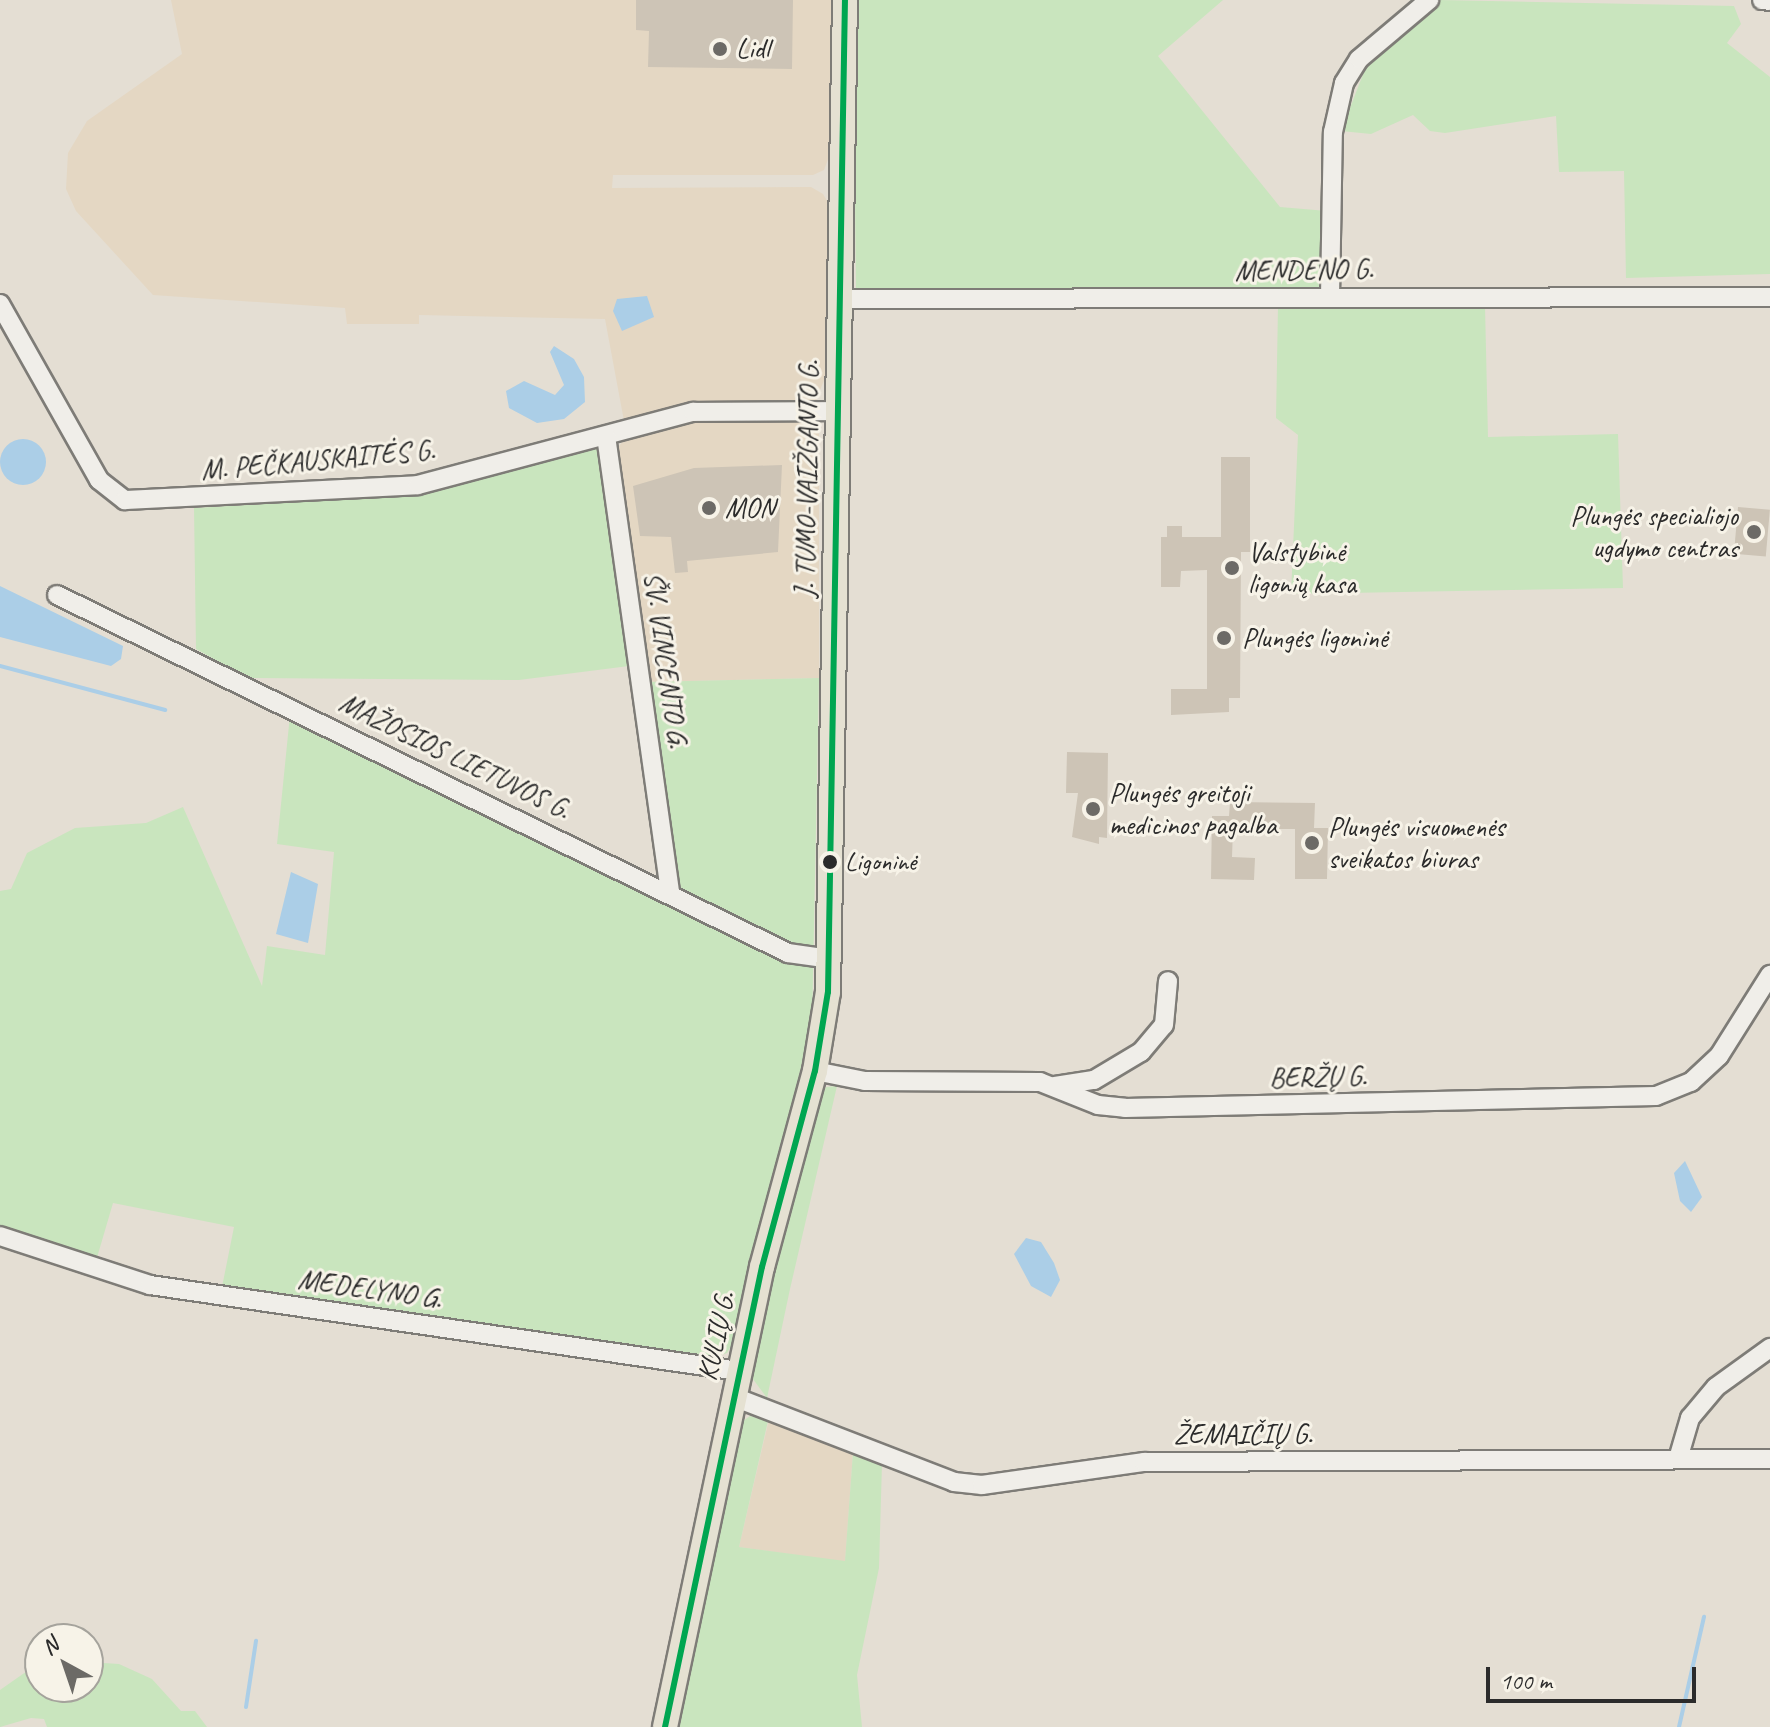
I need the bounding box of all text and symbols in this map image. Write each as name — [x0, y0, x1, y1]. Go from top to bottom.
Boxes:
place label: Lidl — [736, 32, 769, 66]
marker: Lidl — [711, 40, 729, 58]
street label: MENDENO G. — [1235, 252, 1373, 288]
street label: J. TUMO-VAIŽGANTO G. — [788, 360, 826, 598]
street label: M. PEČKAUSKAITĖS G. — [200, 433, 436, 487]
place label: MON — [725, 491, 775, 525]
marker: MON — [700, 499, 718, 517]
place label: Plungės specialiojo ugdymo centras — [1570, 499, 1738, 565]
marker: Plungės specialiojo ugdymo centras — [1745, 523, 1763, 541]
place label: Valstybinė ligonių kasa — [1248, 535, 1356, 601]
marker: Valstybinė ligonių kasa — [1223, 559, 1241, 577]
street label: ŠV. VINCENTO G. — [637, 570, 695, 750]
place label: Plungės ligoninė — [1242, 621, 1388, 655]
marker: Plungės ligoninė — [1213, 627, 1235, 649]
street label: MAŽOSIOS LIETUVOS G. — [334, 686, 576, 826]
place label: Plungės greitoji medicinos pagalba — [1109, 776, 1277, 842]
marker: Plungės greitoji medicinos pagalba — [1084, 800, 1102, 818]
place label: Plungės visuomenės sveikatos biuras — [1328, 810, 1505, 876]
marker: Plungės visuomenės sveikatos biuras — [1303, 834, 1321, 852]
place label: Ligoninė — [845, 846, 916, 878]
marker: Ligoninė — [822, 854, 838, 870]
street label: BERŽŲ G. — [1269, 1059, 1367, 1095]
street label: MEDELYNO G. — [296, 1262, 444, 1316]
street label: KULIŲ G. — [690, 1288, 742, 1384]
street label: ŽEMAIČIŲ G. — [1174, 1417, 1312, 1451]
north arrow — [24, 1623, 104, 1703]
text: N — [36, 1631, 64, 1661]
scale bar — [1490, 1651, 1700, 1701]
text: 100 m — [1500, 1666, 1552, 1696]

